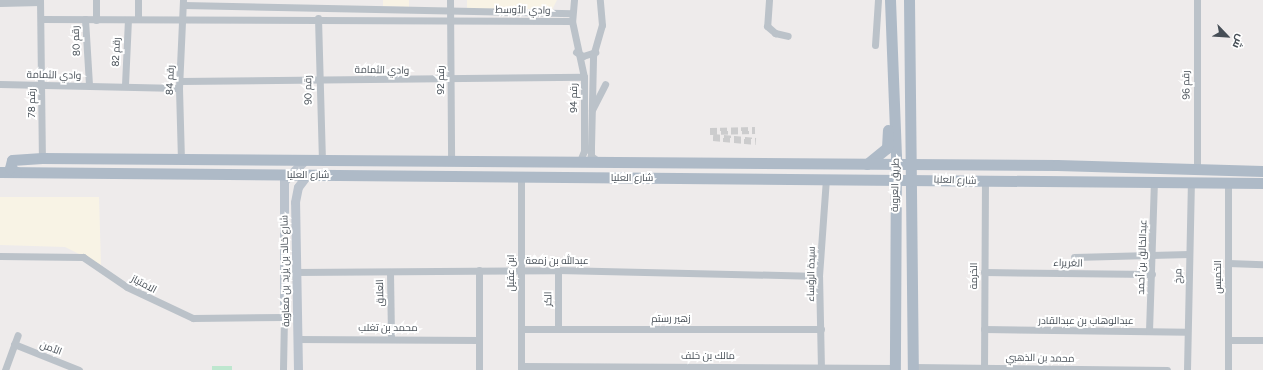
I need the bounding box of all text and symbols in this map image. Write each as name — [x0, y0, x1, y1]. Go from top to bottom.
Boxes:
street label: وادي الأوسط — [495, 4, 551, 16]
north arrow — [1207, 16, 1247, 56]
street label: رقم 80 — [69, 26, 83, 56]
text: ش — [1229, 32, 1247, 50]
street label: رقم 82 — [109, 37, 123, 67]
street label: وادي الثمامة — [355, 64, 409, 76]
street label: رقم 84 — [163, 65, 177, 95]
street label: رقم 92 — [435, 65, 447, 95]
street label: وادي الثمامة — [27, 69, 81, 81]
street label: رقم 96 — [1180, 70, 1192, 100]
street label: رقم 90 — [302, 75, 314, 105]
street label: رقم 94 — [568, 83, 580, 113]
street label: رقم 78 — [26, 88, 38, 118]
street label: طريق العروبة — [889, 158, 901, 212]
street label: شارع العليا — [287, 169, 329, 181]
street label: شارع العليا — [611, 172, 653, 184]
street label: شارع العليا — [934, 173, 976, 187]
street label: شارع خالد بن يزيد بن معاوية — [278, 215, 292, 327]
street label: عبدالخالق بن أحمد — [1135, 219, 1149, 295]
street label: سيدة الرؤساء — [805, 246, 817, 302]
street label: ابن عقيل — [505, 254, 517, 292]
street label: عبدالله بن زمعة — [525, 255, 589, 267]
street label: الغريراء — [1053, 257, 1083, 269]
street label: الخميس — [1212, 260, 1224, 294]
street label: الخرمة — [968, 263, 980, 289]
street label: مرخ — [1172, 268, 1184, 284]
street label: الامتياز — [129, 272, 159, 296]
street label: العلاق — [374, 279, 386, 307]
street label: الكر — [542, 291, 554, 307]
street label: زهير رستم — [651, 313, 691, 325]
street label: عبدالوهاب بن عبدالقادر — [1038, 315, 1134, 327]
street label: محمد بن تغلب — [358, 322, 418, 334]
street label: الأمن — [38, 338, 64, 358]
street label: مالك بن خلف — [681, 350, 735, 362]
street label: محمد بن الذهبي — [1005, 351, 1075, 365]

